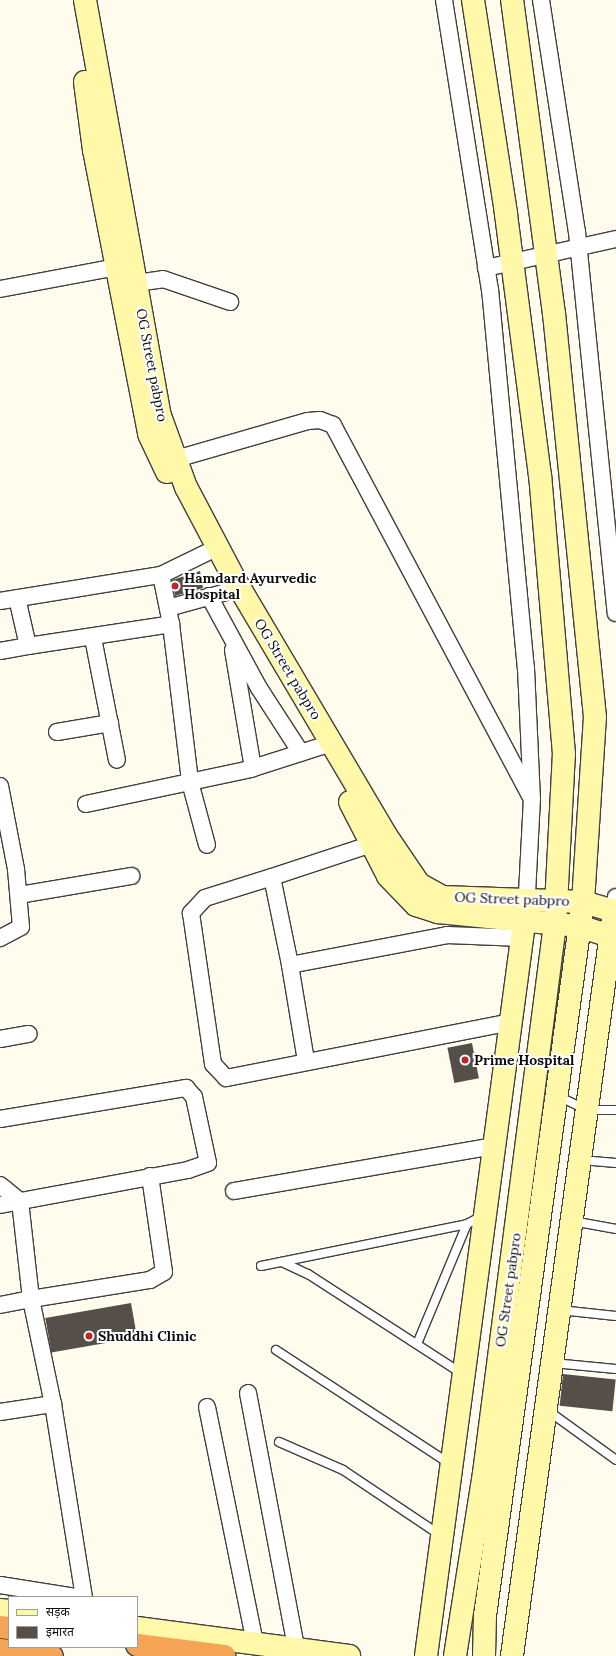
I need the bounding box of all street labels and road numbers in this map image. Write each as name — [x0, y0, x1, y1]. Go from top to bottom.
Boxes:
street label: OG Street pabpro — [133, 307, 171, 423]
street label: OG Street pabpro — [251, 615, 325, 723]
street label: OG Street pabpro — [454, 889, 570, 909]
street label: OG Street pabpro — [492, 1232, 524, 1348]

